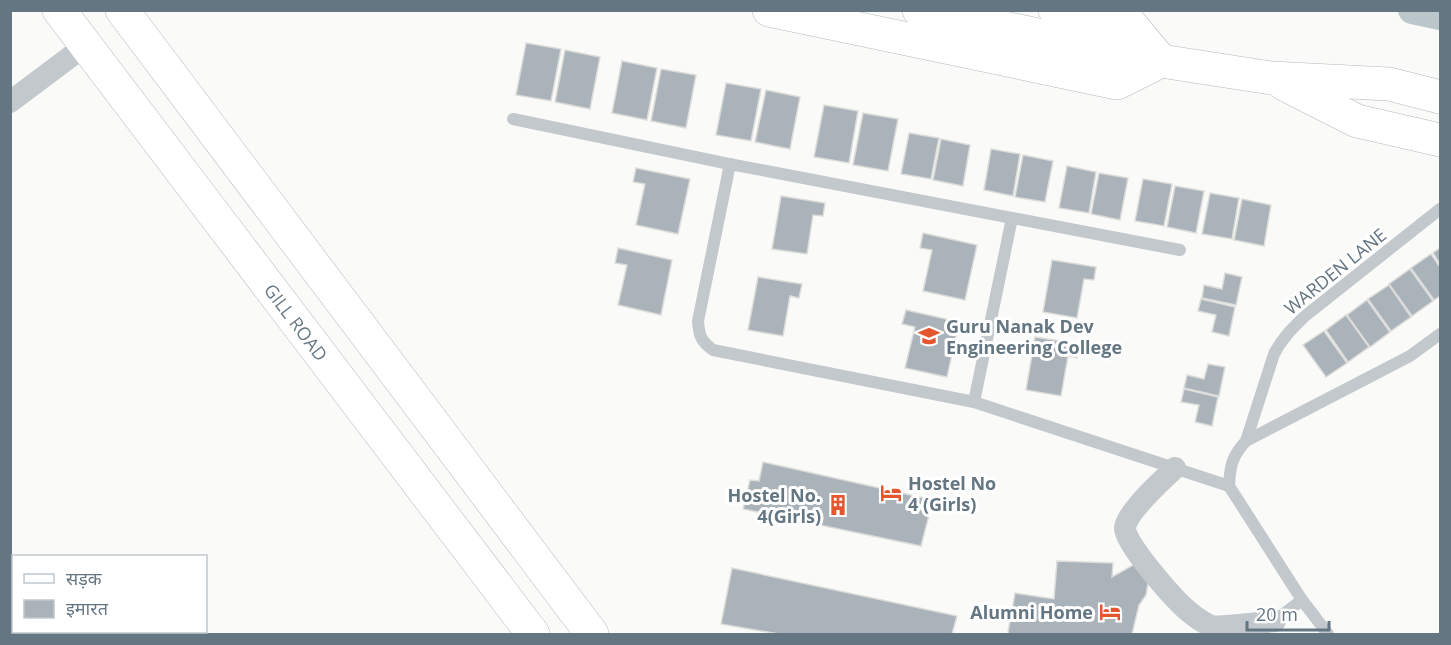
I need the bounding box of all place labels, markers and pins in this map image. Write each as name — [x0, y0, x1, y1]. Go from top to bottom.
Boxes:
place label: Guru Nanak Dev Engineering College — [946, 314, 1122, 359]
school or university icon: Guru Nanak Dev Engineering College — [917, 324, 941, 348]
place label: Hostel No 4 (Girls) — [908, 471, 996, 516]
hotel icon: Hostel No 4 (Girls) — [879, 481, 903, 505]
place label: Hostel No. 4(Girls) — [728, 483, 821, 528]
building icon: Hostel No. 4(Girls) — [826, 493, 850, 517]
place label: Alumni Home — [970, 600, 1093, 624]
hotel icon: Alumni Home — [1098, 600, 1122, 624]

